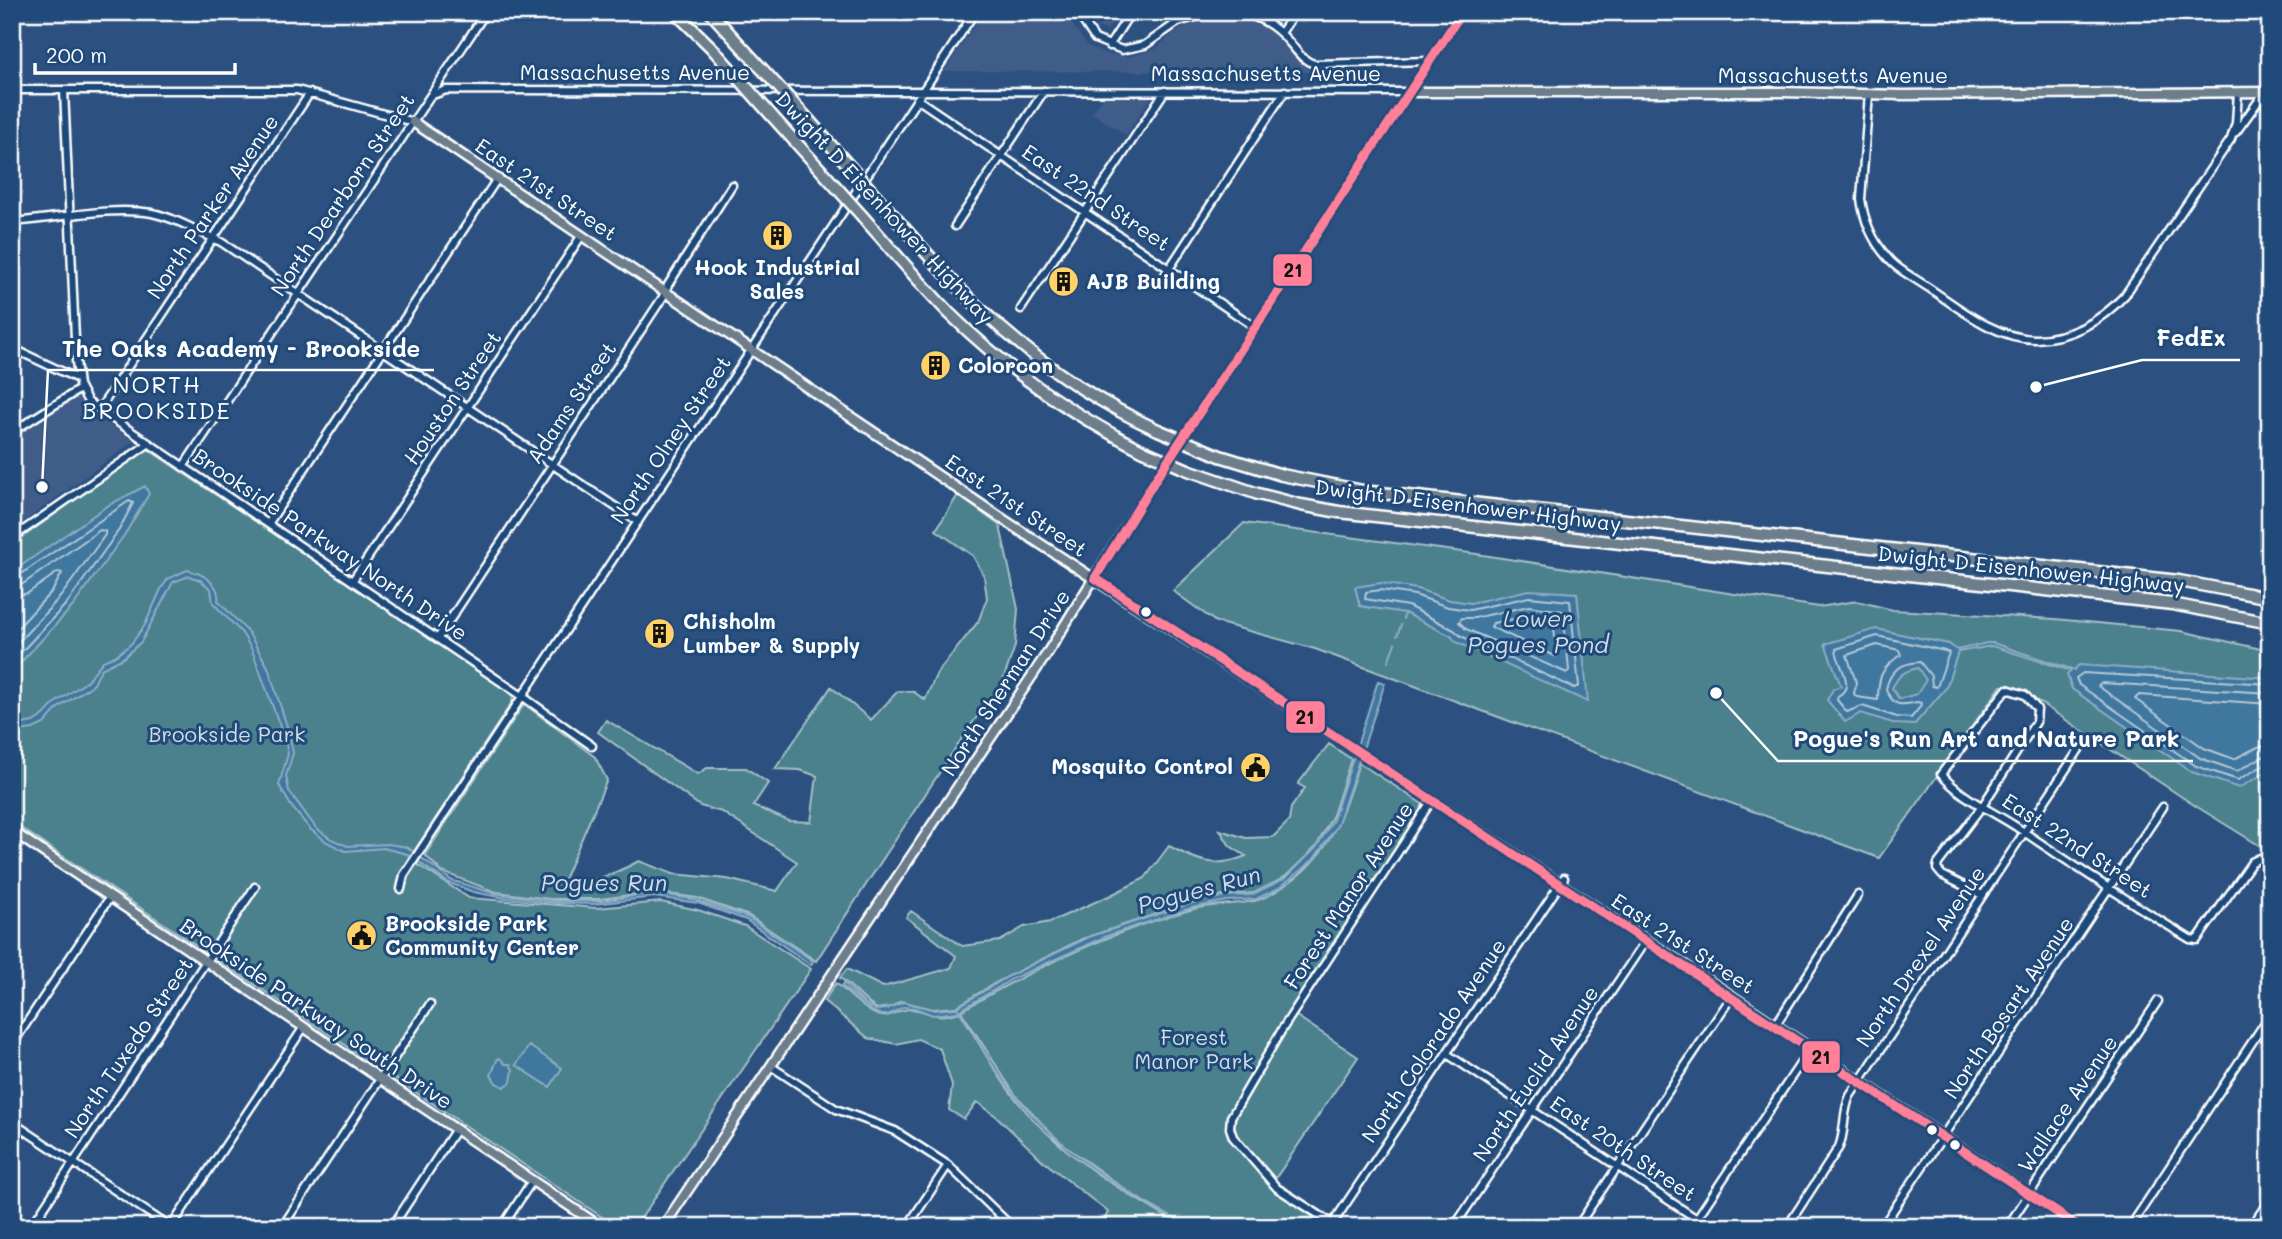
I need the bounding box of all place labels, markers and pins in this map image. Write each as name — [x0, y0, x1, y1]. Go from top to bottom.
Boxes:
building icon: Hook Industrial Sales — [760, 219, 794, 253]
place label: Hook Industrial Sales — [694, 253, 860, 304]
building icon: AJB Building — [1046, 265, 1080, 299]
place label: AJB Building — [1086, 267, 1220, 294]
callout: FedEx — [2142, 316, 2240, 360]
callout: The Oaks Academy - Brookside — [48, 326, 434, 370]
building icon: Colorcon — [918, 349, 952, 383]
place label: Colorcon — [958, 351, 1053, 378]
unlabelled marker — [1139, 605, 1153, 619]
place label: Chisholm Lumber & Supply — [683, 607, 860, 659]
building icon: Chisholm Lumber & Supply — [643, 617, 677, 651]
callout: Pogue's Run Art and Nature Park — [1778, 717, 2193, 761]
public building icon: Mosquito Control — [1239, 750, 1273, 784]
place label: Mosquito Control — [1051, 752, 1233, 779]
place label: Brookside Park Community Center — [385, 909, 579, 961]
public building icon: Brookside Park Community Center — [345, 919, 379, 953]
unlabelled marker — [1925, 1123, 1939, 1137]
unlabelled marker — [1948, 1138, 1962, 1152]

